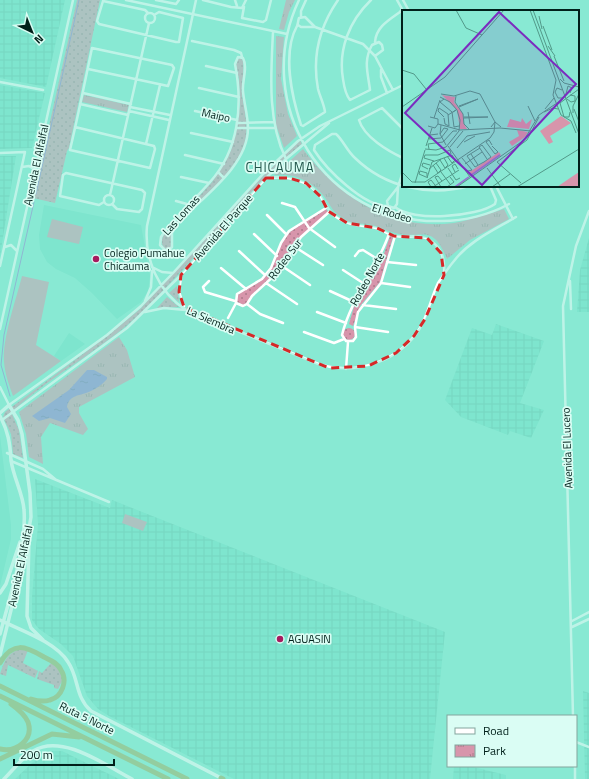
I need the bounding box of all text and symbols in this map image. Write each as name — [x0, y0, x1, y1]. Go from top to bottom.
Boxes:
inset map — [402, 10, 579, 187]
north arrow — [12, 12, 52, 52]
text: N — [31, 31, 47, 48]
street label: Maipo — [200, 104, 232, 126]
street label: Avenida El Alfalfal — [20, 123, 52, 207]
district label: CHICAUMA — [246, 157, 314, 177]
street label: Avenida El Parque — [190, 190, 257, 264]
street label: Las Lomas — [159, 191, 203, 239]
street label: El Rodeo — [370, 199, 414, 227]
street label: Rodeo Sur — [264, 235, 306, 283]
place label: Colegio Pumahue Chicauma — [104, 245, 185, 274]
street label: Rodeo Norte — [346, 249, 388, 308]
marker: Colegio Pumahue Chicauma — [91, 254, 101, 264]
street label: La Siembra — [184, 302, 238, 338]
street label: Avenida El Lucero — [558, 407, 576, 489]
street label: Avenida El Alfalfal — [4, 524, 36, 608]
place label: AGUASIN — [288, 631, 331, 647]
marker: AGUASIN — [275, 634, 285, 644]
street label: Ruta 5 Norte — [57, 698, 118, 738]
legend — [447, 715, 577, 767]
text: Road — [483, 721, 509, 740]
scale bar — [14, 741, 114, 767]
text: Park — [483, 741, 506, 760]
text: 200 m — [20, 745, 53, 764]

